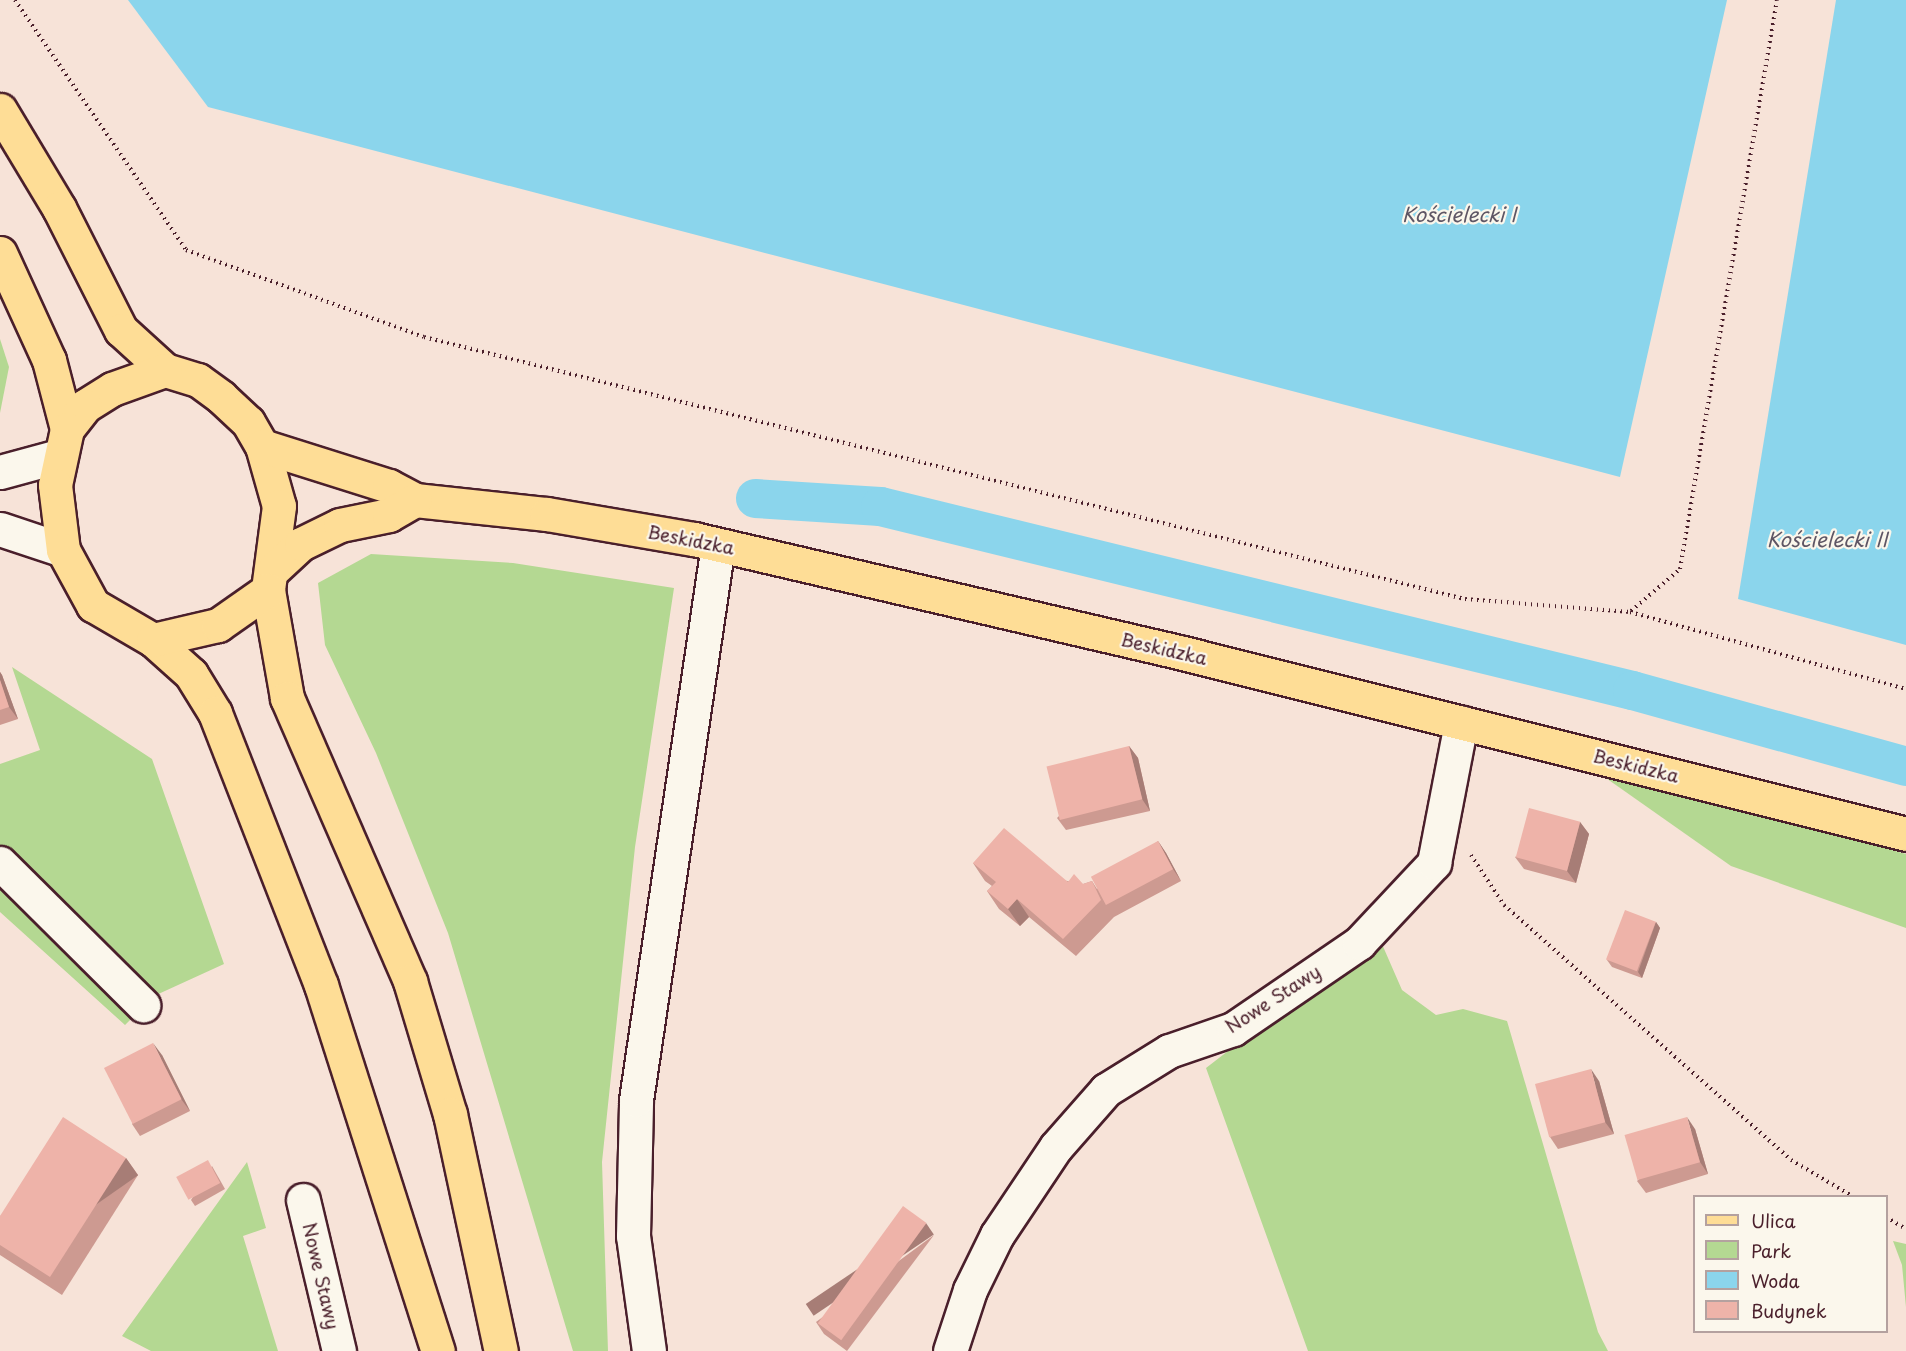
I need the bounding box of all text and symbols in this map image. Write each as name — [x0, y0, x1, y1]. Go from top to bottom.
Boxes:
water label: Kościelecki I — [1400, 202, 1518, 226]
street label: Beskidzka — [646, 521, 736, 559]
water label: Kościelecki II — [1765, 527, 1889, 551]
street label: Beskidzka — [1119, 629, 1209, 669]
street label: Beskidzka — [1591, 745, 1681, 787]
street label: Nowe Stawy — [1222, 960, 1324, 1038]
legend — [1693, 1195, 1888, 1333]
text: Ulica — [1751, 1207, 1796, 1234]
street label: Nowe Stawy — [298, 1221, 344, 1331]
text: Park — [1751, 1237, 1791, 1264]
text: Woda — [1751, 1267, 1800, 1294]
text: Budynek — [1751, 1297, 1827, 1324]

